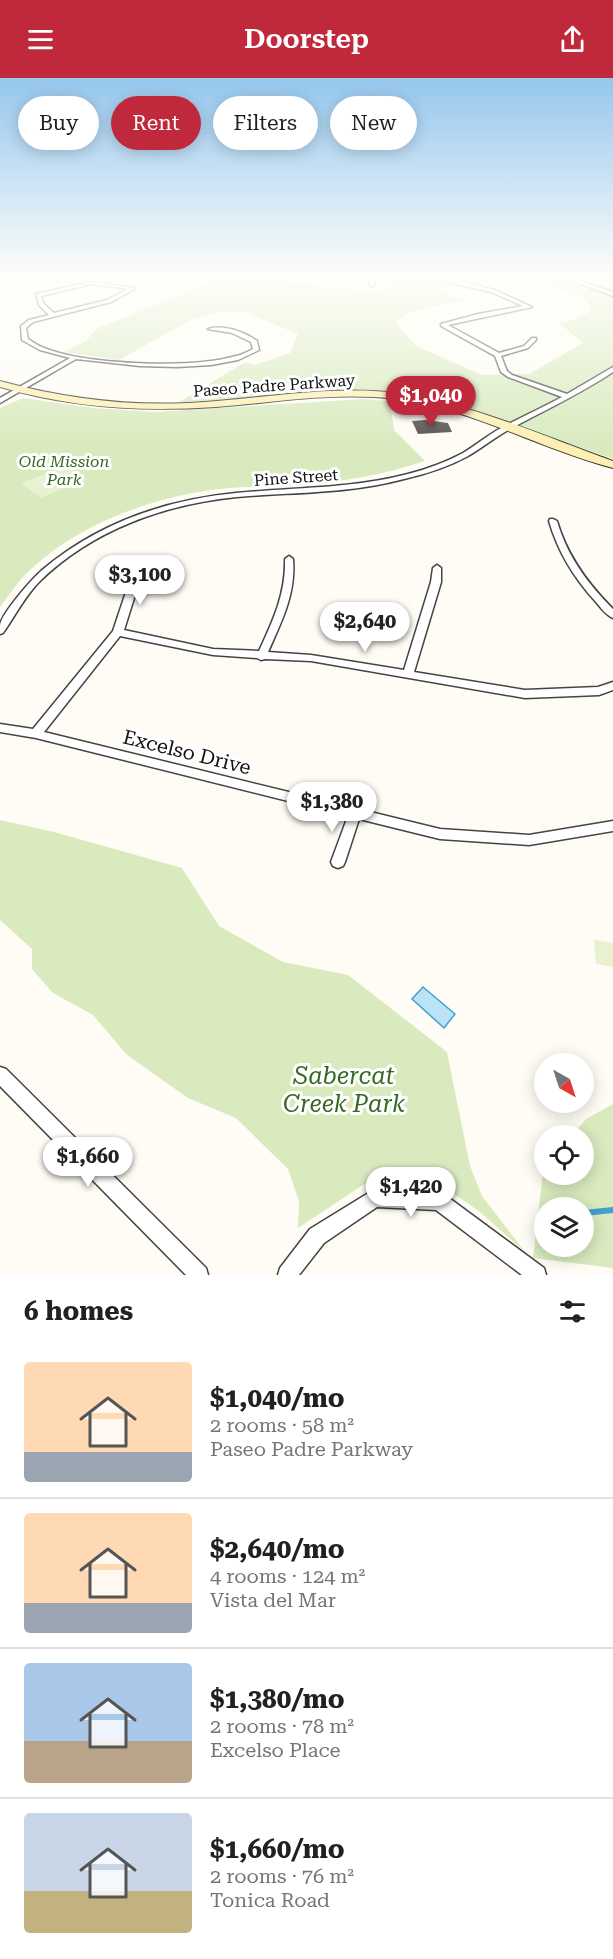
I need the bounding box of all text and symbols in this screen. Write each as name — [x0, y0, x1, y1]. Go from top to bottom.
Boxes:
icon: menu — [24, 23, 57, 56]
text: Doorstep — [244, 23, 369, 55]
icon: share — [556, 23, 589, 56]
chip: Buy — [18, 96, 99, 150]
chip: Rent — [111, 96, 201, 150]
chip: Filters — [213, 96, 318, 150]
chip: New — [330, 96, 417, 150]
street label: Paseo Padre Parkway — [192, 370, 356, 401]
pin: $1,040 — [382, 376, 480, 427]
text: $1,040 — [400, 383, 462, 407]
park label: Old Mission Park — [19, 452, 109, 489]
street label: Pine Street — [253, 465, 339, 490]
pin: $3,100 — [91, 555, 189, 606]
text: $3,100 — [109, 562, 171, 586]
pin: $2,640 — [316, 602, 414, 653]
text: $2,640 — [334, 609, 396, 633]
street label: Excelso Drive — [120, 724, 254, 780]
pin: $1,380 — [283, 782, 381, 833]
text: $1,380 — [301, 789, 363, 813]
north arrow — [534, 1053, 594, 1113]
map controls — [534, 1053, 594, 1257]
park label: Sabercat Creek Park — [283, 1062, 405, 1118]
button: locate — [534, 1125, 594, 1185]
pin: $1,660 — [39, 1137, 137, 1188]
text: $1,660 — [57, 1144, 119, 1168]
pin: $1,420 — [362, 1167, 460, 1218]
text: $1,420 — [380, 1174, 442, 1198]
button: layers — [534, 1197, 594, 1257]
icon: filters — [556, 1295, 589, 1328]
text: 6 homes — [24, 1296, 133, 1326]
text: $1,040/mo — [210, 1383, 345, 1413]
icon: home — [72, 1386, 144, 1458]
text: 2 rooms · 58 m² — [210, 1413, 354, 1437]
text: Paseo Padre Parkway — [210, 1437, 413, 1461]
text: $2,640/mo — [210, 1534, 345, 1564]
icon: home — [72, 1537, 144, 1609]
text: 4 rooms · 124 m² — [210, 1564, 365, 1588]
text: Vista del Mar — [210, 1588, 336, 1612]
text: $1,380/mo — [210, 1684, 345, 1714]
icon: home — [72, 1687, 144, 1759]
text: 2 rooms · 78 m² — [210, 1714, 354, 1738]
text: Excelso Place — [210, 1738, 341, 1762]
text: $1,660/mo — [210, 1834, 345, 1864]
icon: home — [72, 1837, 144, 1909]
text: 2 rooms · 76 m² — [210, 1864, 354, 1888]
text: Tonica Road — [210, 1888, 330, 1912]

